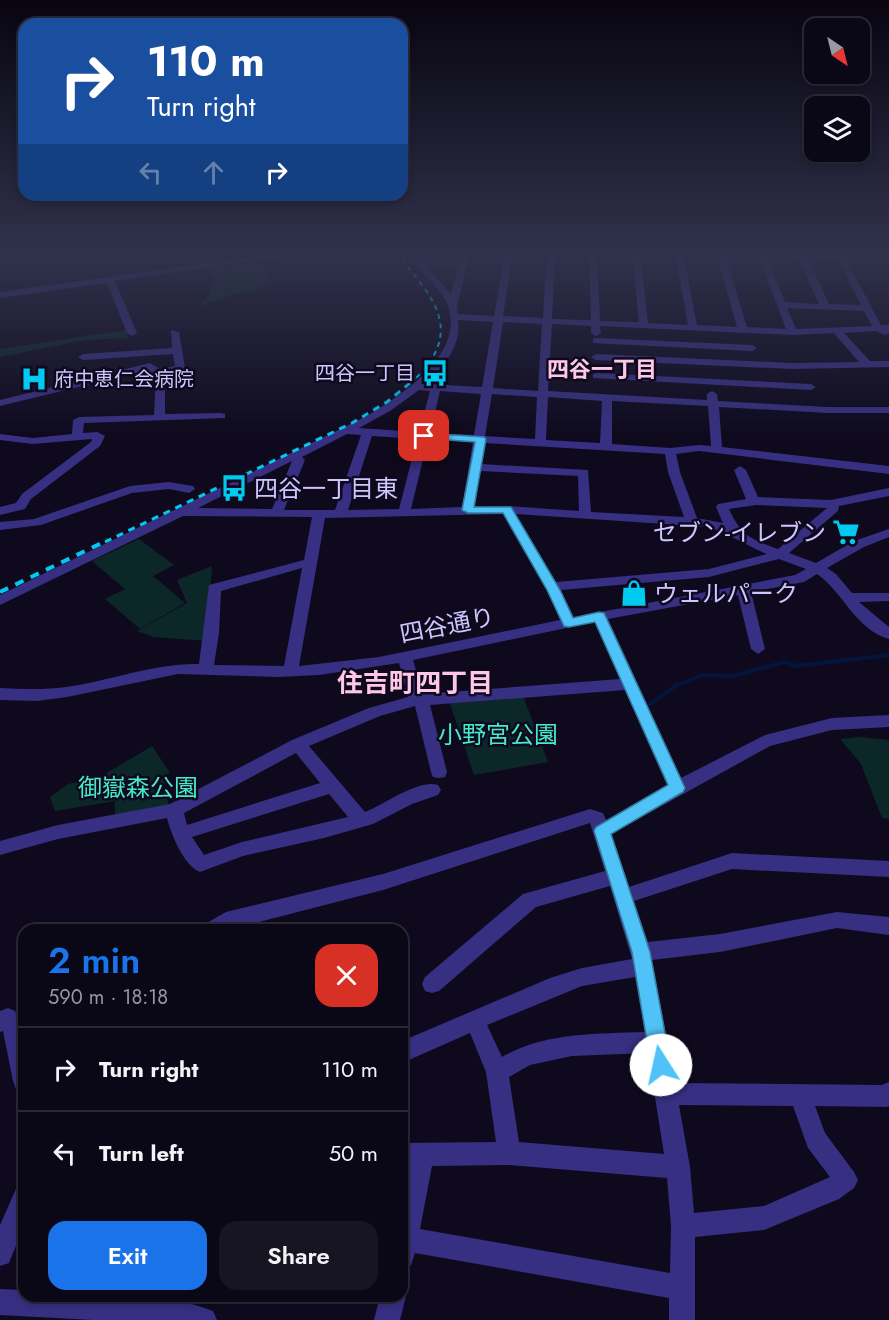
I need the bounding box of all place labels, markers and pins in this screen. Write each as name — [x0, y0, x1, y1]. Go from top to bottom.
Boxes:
bus stop icon: 四谷一丁目 — [420, 358, 450, 388]
place label: 四谷一丁目 — [315, 359, 415, 388]
hospital icon: 府中恵仁会病院 — [19, 364, 49, 394]
place label: 府中恵仁会病院 — [54, 365, 194, 394]
pin — [398, 410, 449, 461]
place label: 四谷一丁目東 — [254, 471, 398, 506]
bus stop icon: 四谷一丁目東 — [219, 473, 249, 503]
place label: セブン-イレブン — [653, 515, 826, 550]
supermarket icon: セブン-イレブン — [831, 517, 861, 547]
place label: ウェルパーク — [654, 576, 798, 611]
shop icon: ウェルパーク — [619, 578, 649, 608]

